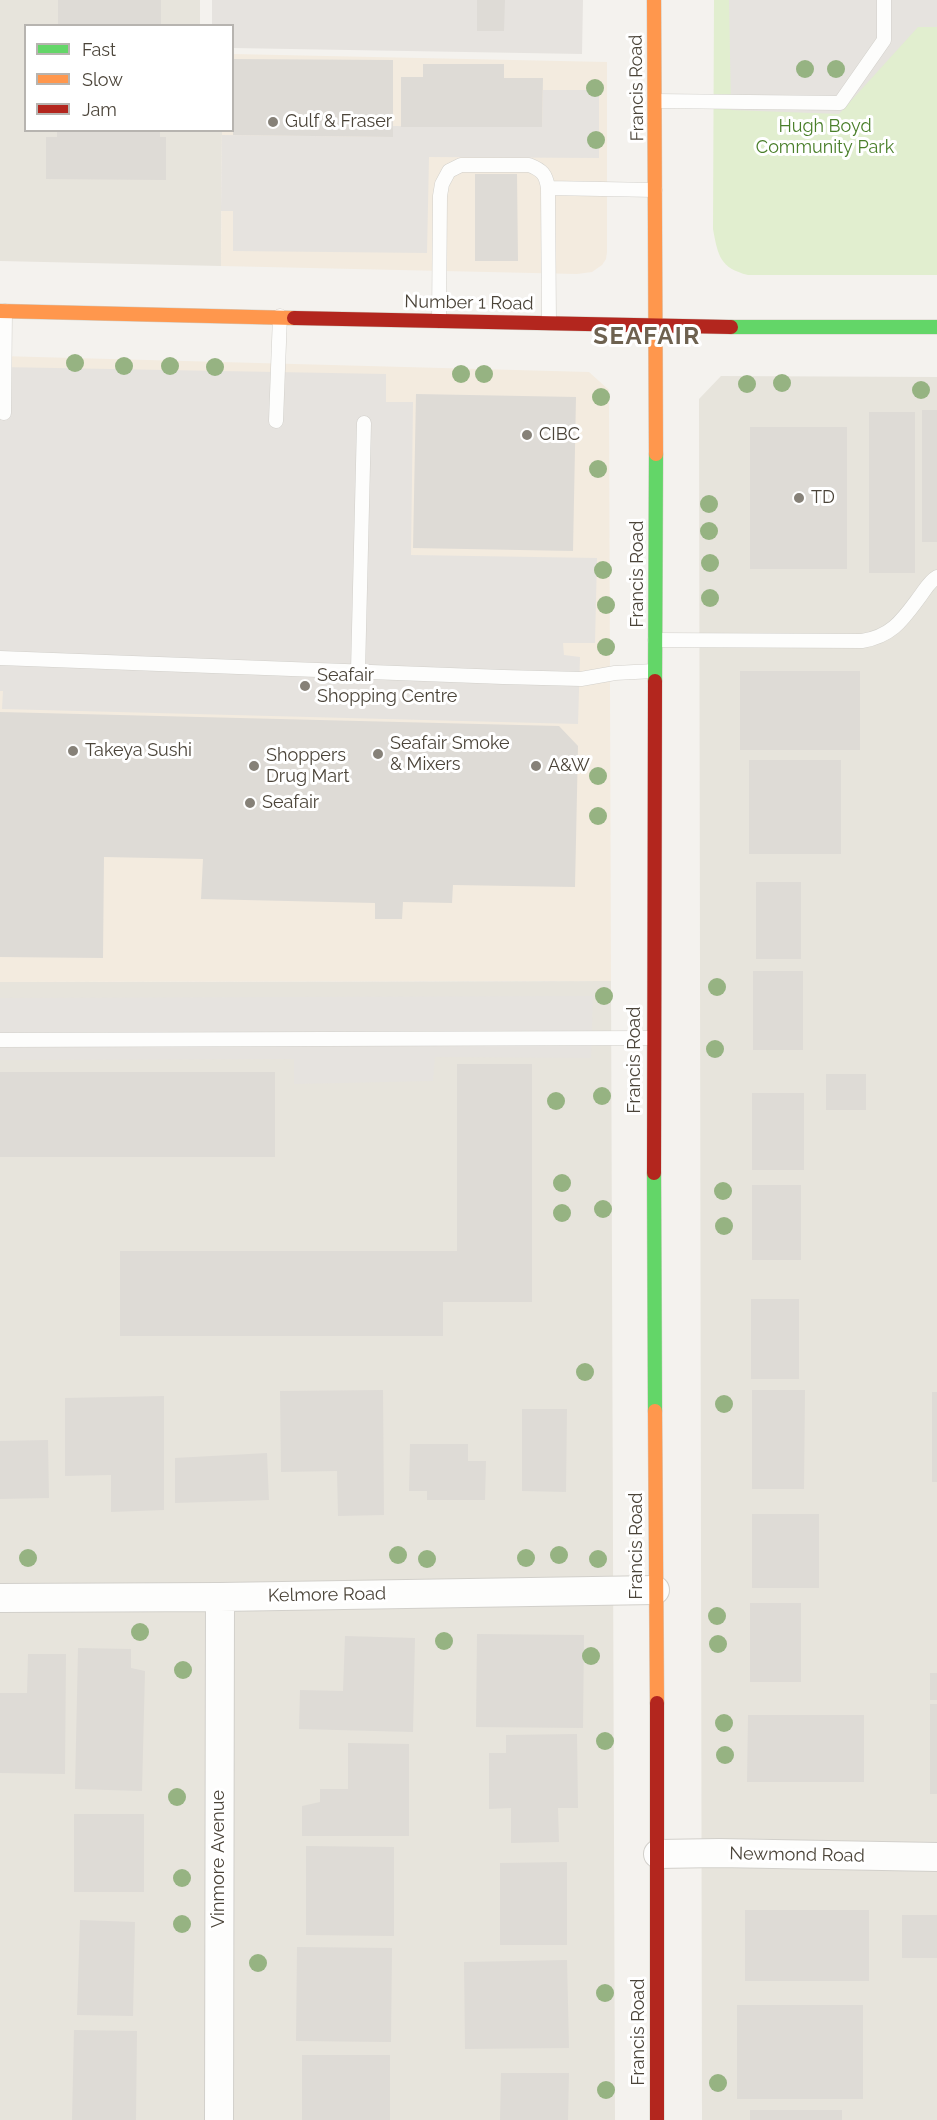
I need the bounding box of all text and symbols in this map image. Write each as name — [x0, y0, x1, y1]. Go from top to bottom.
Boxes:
legend — [24, 24, 234, 132]
street label: Francis Road — [625, 34, 649, 142]
text: Fast — [82, 39, 116, 60]
text: Slow — [82, 69, 123, 90]
text: Jam — [82, 99, 117, 120]
place label: Gulf & Fraser — [285, 111, 392, 133]
marker: Gulf & Fraser — [266, 115, 280, 129]
park label: Hugh Boyd Community Park — [756, 116, 894, 158]
street label: Number 1 Road — [404, 291, 534, 315]
district label: SEAFAIR — [593, 323, 701, 351]
place label: CIBC — [539, 424, 580, 446]
marker: CIBC — [520, 428, 534, 442]
place label: TD — [811, 487, 835, 509]
marker: TD — [792, 491, 806, 505]
street label: Francis Road — [627, 521, 649, 627]
place label: Seafair Shopping Centre — [317, 665, 457, 708]
marker: Seafair Shopping Centre — [298, 679, 312, 693]
place label: Seafair Smoke & Mixers — [390, 733, 510, 776]
place label: Takeya Sushi — [85, 740, 192, 762]
marker: Takeya Sushi — [66, 744, 80, 758]
place label: Shoppers Drug Mart — [266, 745, 349, 788]
marker: Seafair Smoke & Mixers — [371, 747, 385, 761]
place label: A&W — [548, 755, 590, 777]
marker: Shoppers Drug Mart — [247, 759, 261, 773]
marker: A&W — [529, 759, 543, 773]
place label: Seafair — [262, 792, 319, 814]
marker: Seafair — [243, 796, 257, 810]
street label: Francis Road — [624, 1007, 646, 1113]
street label: Francis Road — [626, 1493, 648, 1599]
street label: Kelmore Road — [268, 1583, 386, 1607]
street label: Vinmore Avenue — [208, 1790, 230, 1928]
street label: Newmond Road — [729, 1843, 865, 1867]
street label: Francis Road — [628, 1979, 650, 2085]

